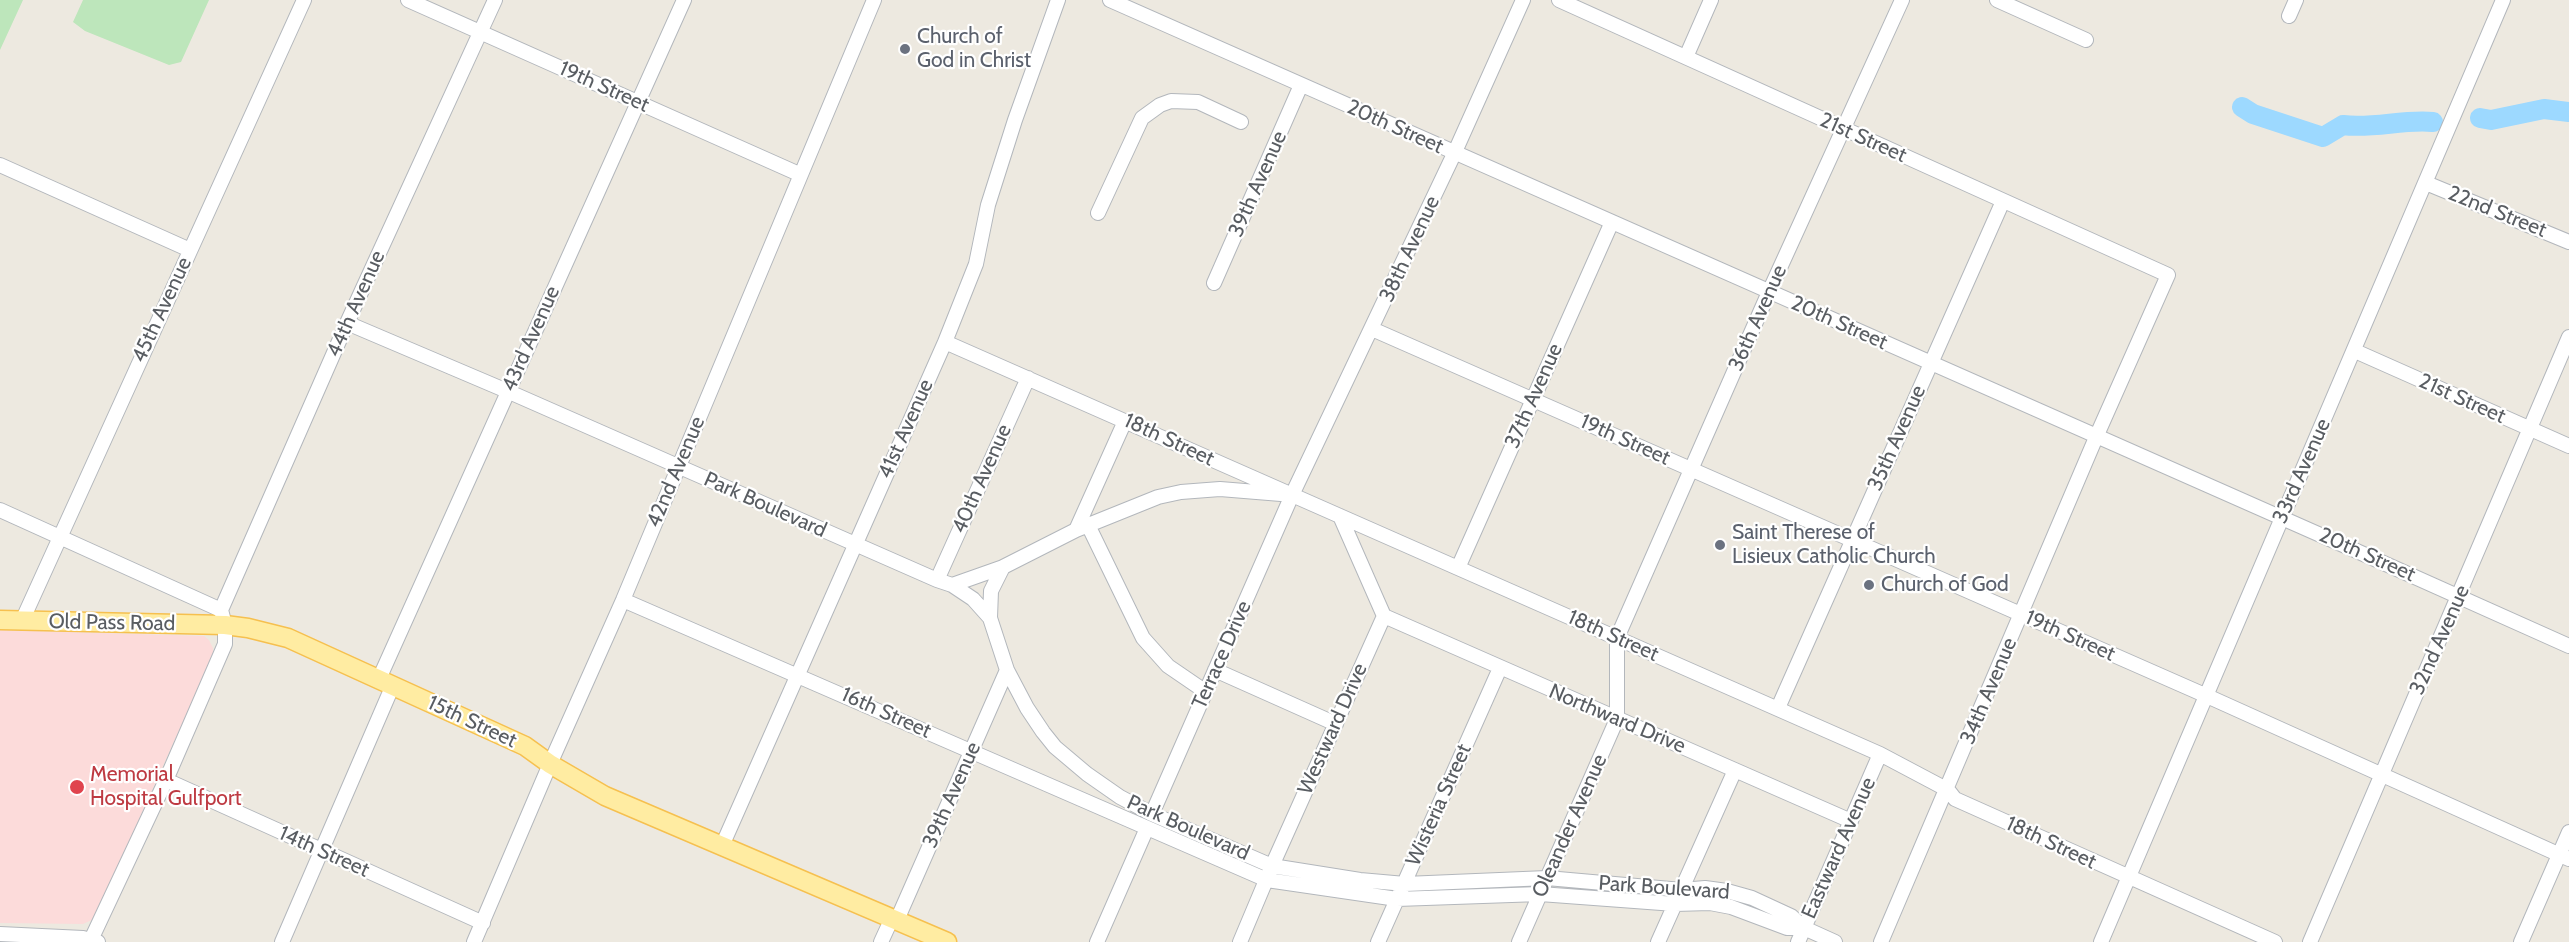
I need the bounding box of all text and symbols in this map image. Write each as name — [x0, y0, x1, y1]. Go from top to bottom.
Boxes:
place label: Church of God in Christ — [917, 24, 1031, 74]
marker: Church of God in Christ — [898, 42, 912, 56]
street label: 19th Street — [555, 56, 653, 118]
street label: 20th Street — [1343, 95, 1447, 159]
street label: 21st Street — [1816, 108, 1910, 168]
street label: 39th Avenue — [1223, 127, 1293, 241]
street label: 22nd Street — [2444, 181, 2550, 243]
street label: 38th Avenue — [1375, 192, 1445, 306]
street label: 44th Avenue — [321, 247, 391, 361]
street label: 45th Avenue — [127, 253, 197, 367]
street label: 36th Avenue — [1723, 261, 1793, 375]
street label: 43rd Avenue — [497, 282, 565, 396]
street label: 20th Street — [1787, 291, 1891, 355]
street label: 37th Avenue — [1500, 340, 1568, 452]
street label: 21st Street — [2415, 369, 2509, 429]
street label: 41st Avenue — [873, 375, 939, 483]
street label: 35th Avenue — [1863, 381, 1931, 495]
street label: 18th Street — [1120, 408, 1218, 472]
street label: 19th Street — [1576, 409, 1674, 471]
street label: 42nd Avenue — [641, 413, 711, 531]
street label: 33rd Avenue — [2268, 415, 2336, 527]
street label: 40th Avenue — [947, 421, 1017, 537]
street label: Park Boulevard — [700, 467, 830, 543]
place label: Saint Therese of Lisieux Catholic Church — [1732, 520, 1936, 570]
street label: 20th Street — [2315, 523, 2419, 587]
marker: Saint Therese of Lisieux Catholic Church — [1713, 538, 1727, 552]
place label: Church of God — [1881, 572, 2009, 598]
marker: Church of God — [1862, 578, 1876, 592]
street label: 32nd Avenue — [2405, 581, 2475, 699]
street label: Terrace Drive — [1187, 597, 1257, 713]
street label: 18th Street — [1564, 605, 1662, 667]
street label: 19th Street — [2021, 605, 2119, 667]
street label: Old Pass Road — [48, 609, 176, 637]
street label: 34th Avenue — [1955, 634, 2023, 748]
street label: Westward Drive — [1293, 660, 1373, 798]
street label: Northward Drive — [1545, 679, 1689, 759]
street label: 16th Street — [837, 682, 935, 744]
street label: 15th Street — [423, 690, 521, 754]
street label: 39th Avenue — [917, 738, 987, 852]
street label: Wisteria Street — [1401, 740, 1477, 870]
street label: Oleander Avenue — [1527, 751, 1613, 901]
place label: Memorial Hospital Gulfport — [90, 762, 242, 812]
street label: Eastward Avenue — [1797, 773, 1881, 923]
marker: Memorial Hospital Gulfport — [68, 778, 86, 796]
street label: Park Boulevard — [1123, 790, 1253, 866]
street label: 18th Street — [2002, 811, 2100, 875]
street label: 14th Street — [275, 821, 373, 883]
street label: Park Boulevard — [1598, 871, 1730, 905]

